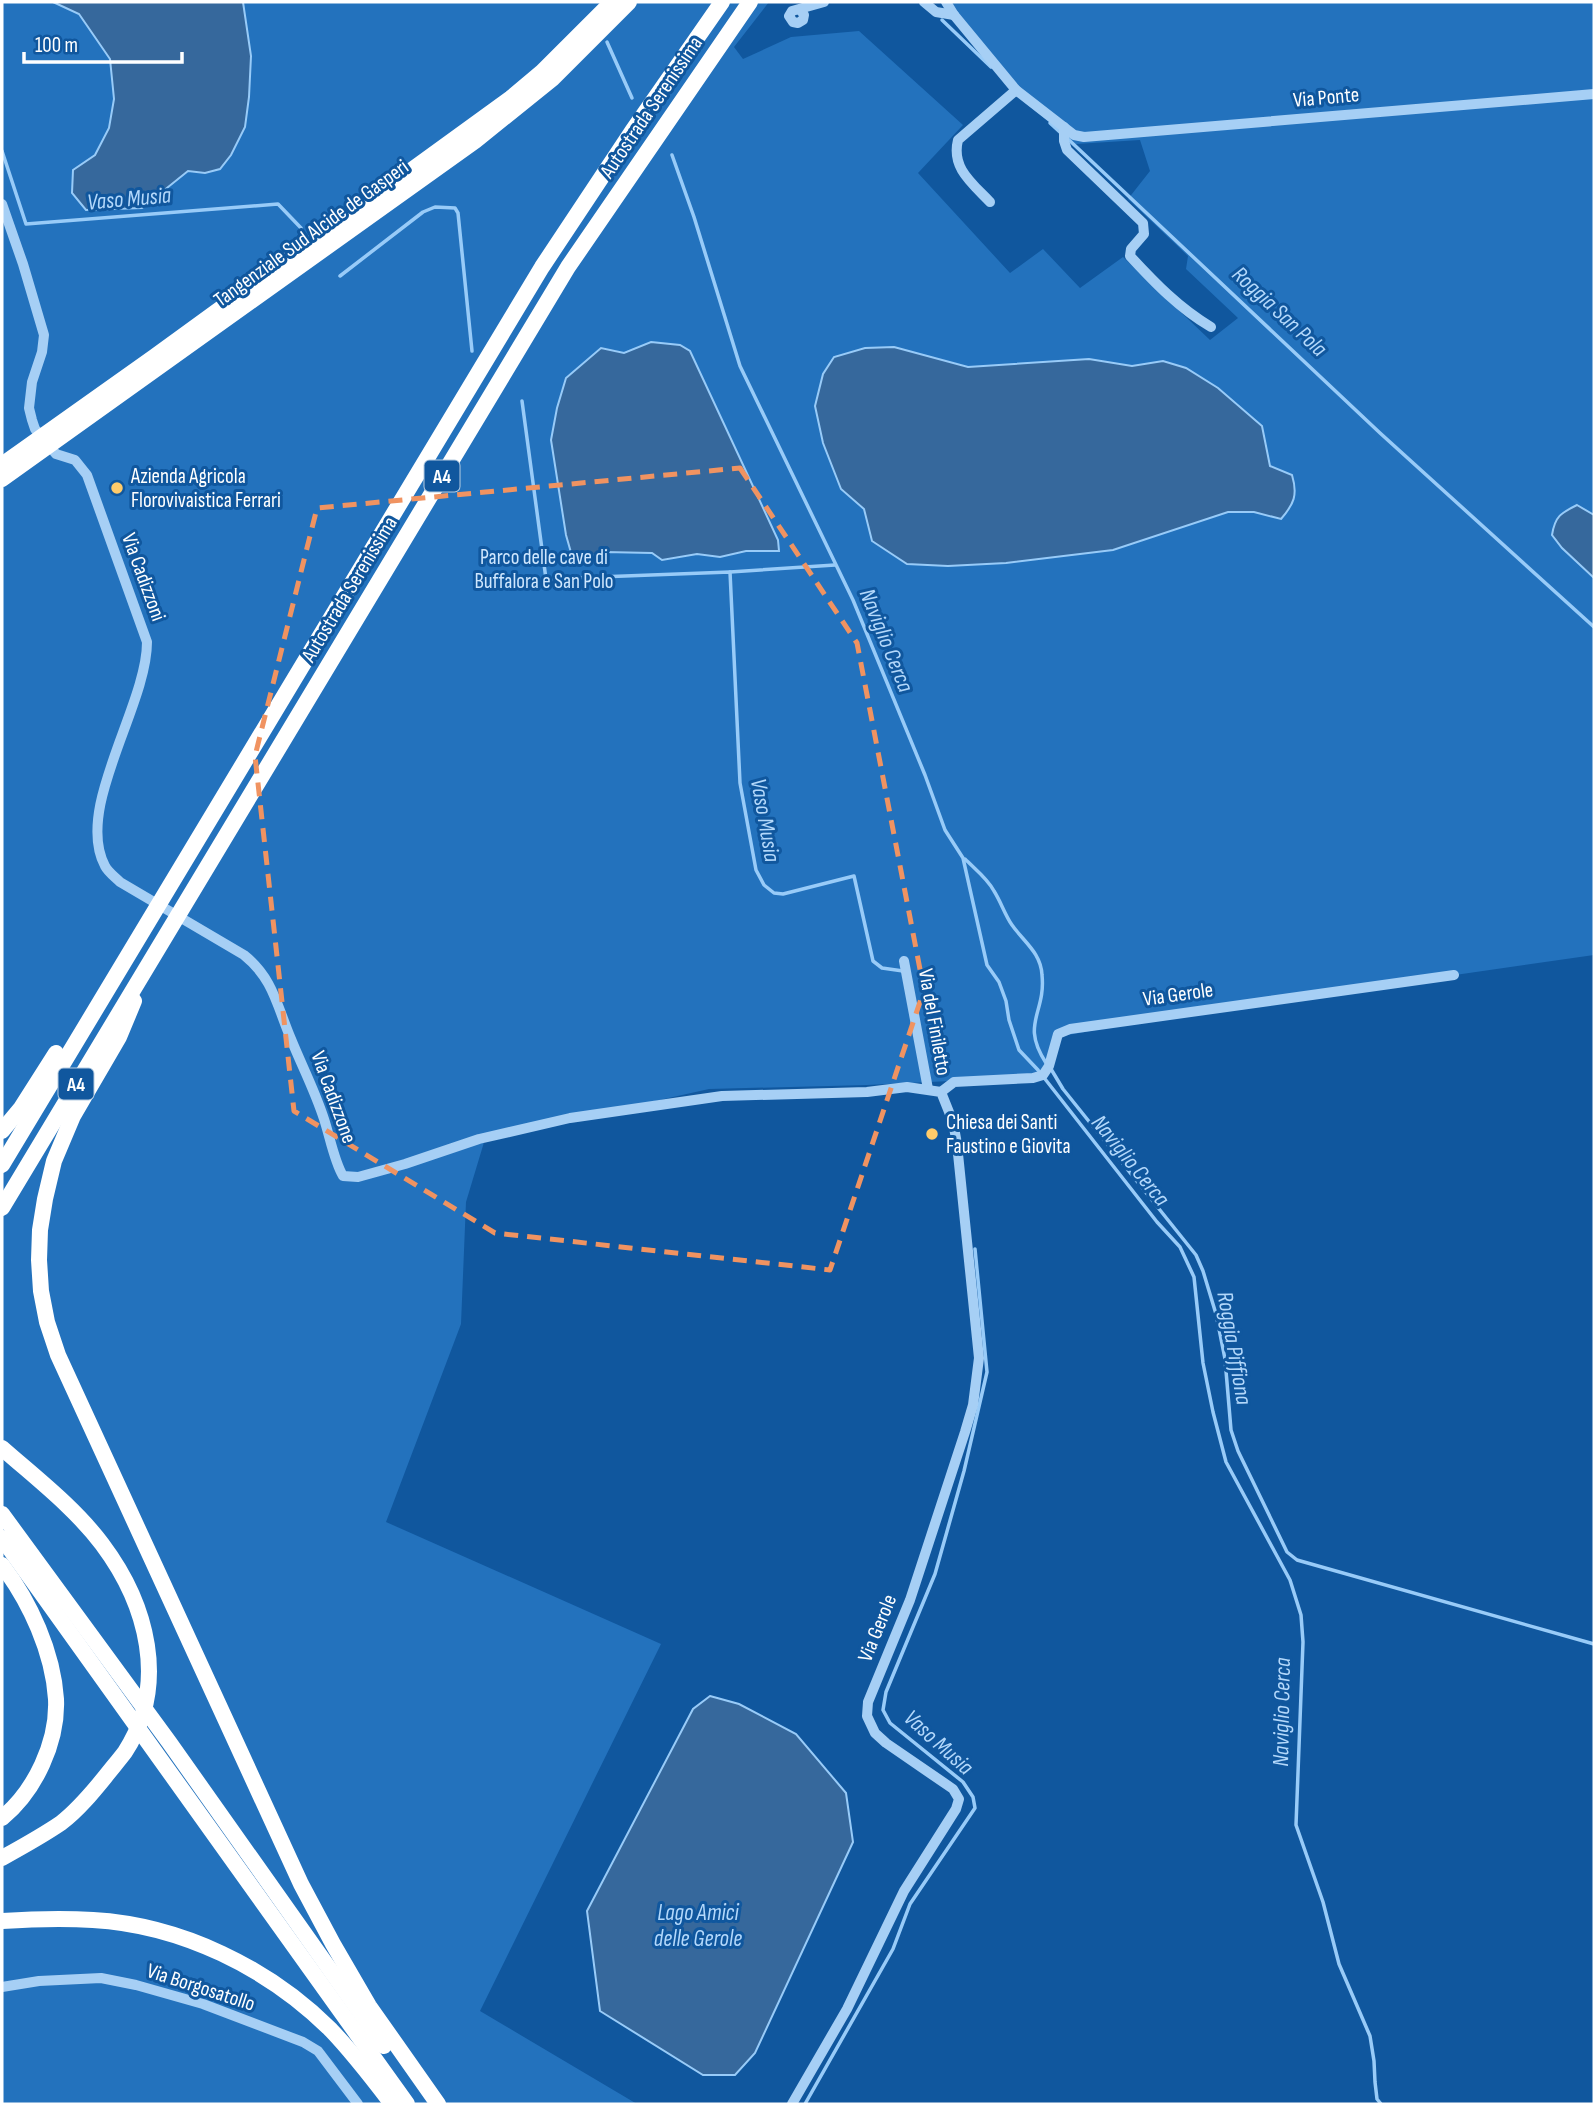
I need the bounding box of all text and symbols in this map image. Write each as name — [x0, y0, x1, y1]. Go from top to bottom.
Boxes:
scale bar — [24, 21, 182, 65]
street label: Autostrada Serenissima — [594, 32, 708, 184]
text: 100 m — [35, 33, 78, 58]
street label: Via Ponte — [1292, 82, 1360, 113]
street label: Tangenziale Sud Alcide de Gasperi — [209, 154, 414, 312]
water label: Vaso Musia — [86, 181, 173, 217]
water label: Roggia San Pola — [1226, 261, 1333, 363]
road number: A4 — [424, 461, 460, 491]
place label: Azienda Agricola Florovivaistica Ferrari — [130, 464, 281, 513]
marker: Azienda Agricola Florovivaistica Ferrari — [109, 480, 125, 496]
street label: Autostrada Serenissima — [296, 512, 403, 667]
street label: Via Cadizzoni — [116, 530, 171, 625]
park label: Parco delle cave di Buffalora e San Polo — [474, 545, 614, 594]
water label: Naviglio Cerca — [853, 585, 920, 697]
water label: Vaso Musia — [744, 776, 786, 865]
street label: Via del Finiletto — [913, 967, 956, 1077]
street label: Via Gerole — [1141, 977, 1215, 1012]
street label: Via Cadizzone — [305, 1048, 362, 1147]
road number: A4 — [58, 1068, 94, 1100]
water label: Naviglio Cerca — [1085, 1109, 1176, 1212]
place label: Chiesa dei Santi Faustino e Giovita — [946, 1110, 1071, 1159]
marker: Chiesa dei Santi Faustino e Giovita — [924, 1126, 940, 1142]
water label: Roggia Piffiona — [1210, 1289, 1258, 1408]
street label: Via Gerole — [853, 1591, 902, 1666]
water label: Naviglio Cerca — [1267, 1657, 1297, 1767]
water label: Vaso Musia — [898, 1704, 979, 1782]
water label: Lago Amici delle Gerole — [654, 1899, 742, 1953]
street label: Via Borgosatollo — [144, 1958, 258, 2017]

